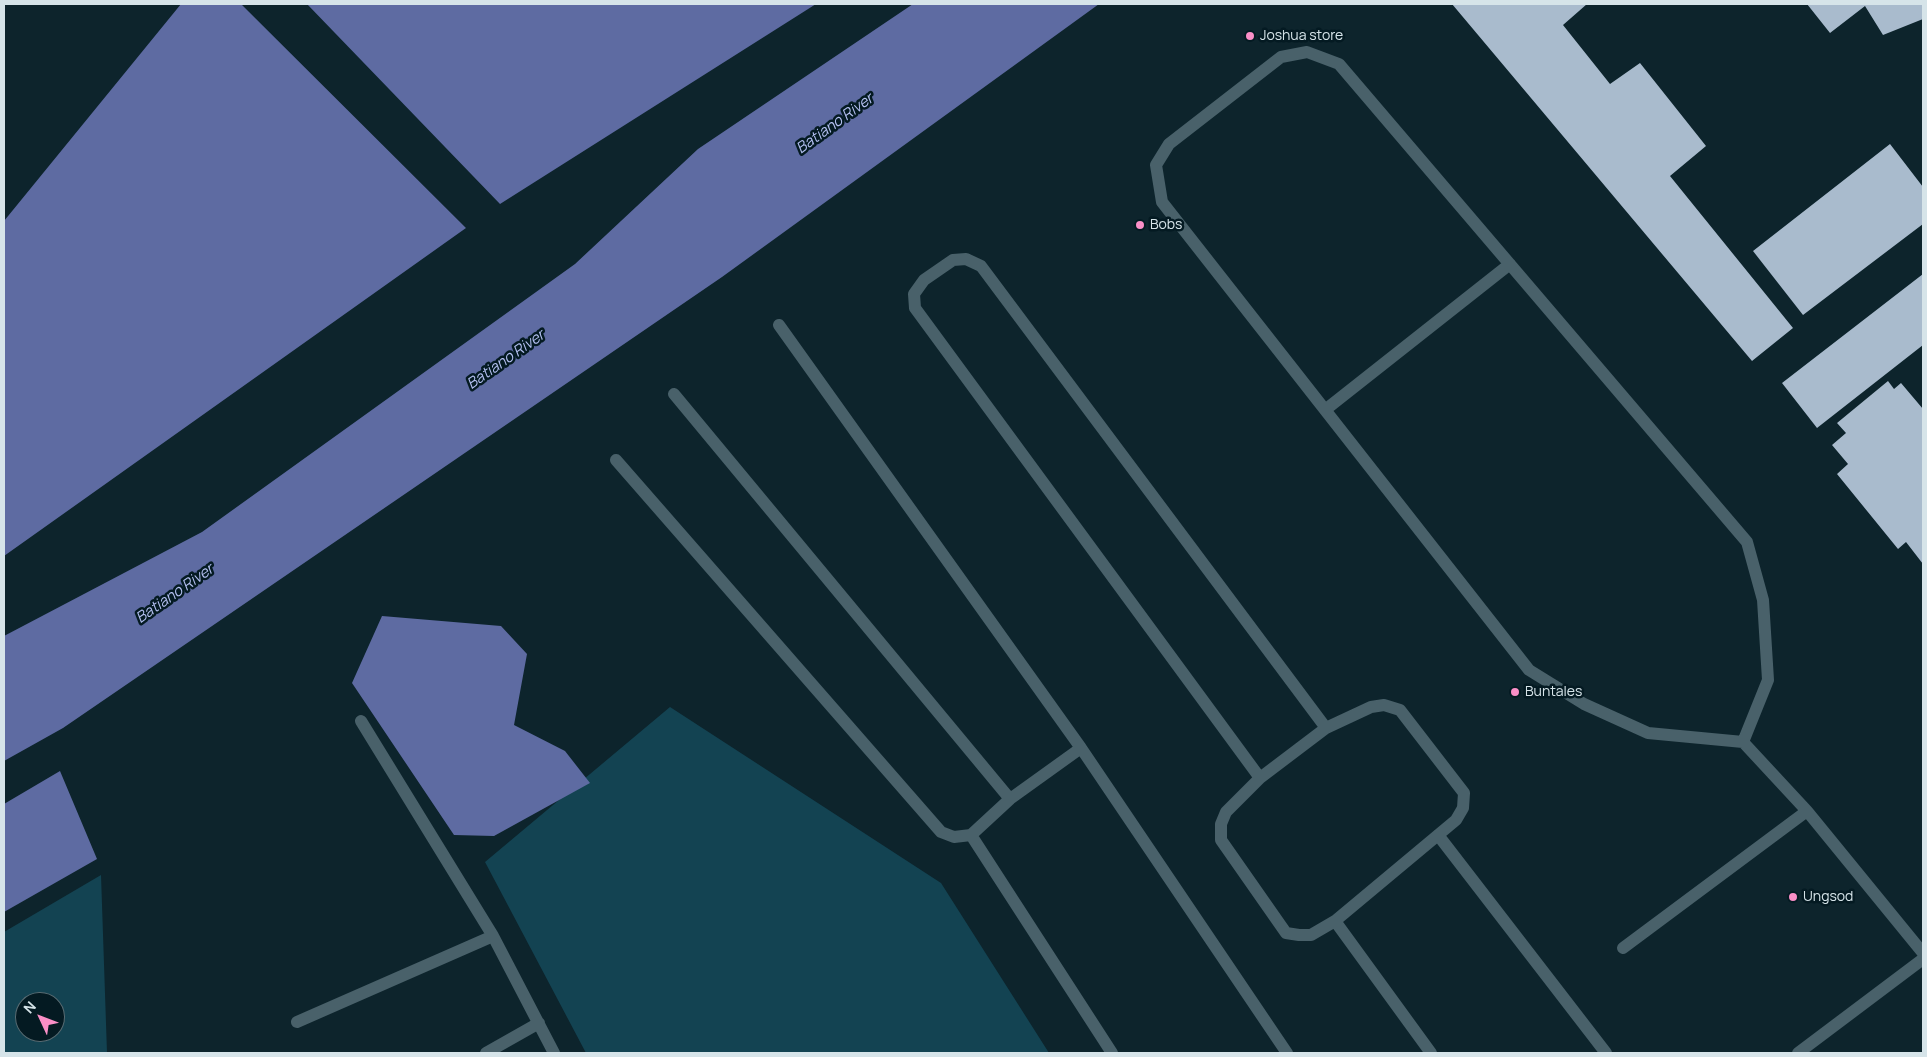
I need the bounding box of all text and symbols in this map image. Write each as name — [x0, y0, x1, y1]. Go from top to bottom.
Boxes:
place label: Joshua store — [1260, 28, 1343, 44]
marker: Joshua store — [1244, 30, 1256, 42]
water label: Batiano River — [793, 90, 877, 158]
place label: Bobs — [1150, 217, 1182, 233]
marker: Bobs — [1134, 219, 1146, 231]
water label: Batiano River — [464, 327, 548, 393]
water label: Batiano River — [133, 561, 217, 627]
place label: Buntales — [1525, 684, 1582, 700]
marker: Buntales — [1509, 686, 1521, 698]
place label: Ungsod — [1803, 889, 1853, 905]
marker: Ungsod — [1787, 891, 1799, 903]
north arrow — [15, 992, 65, 1042]
text: N — [19, 997, 40, 1017]

